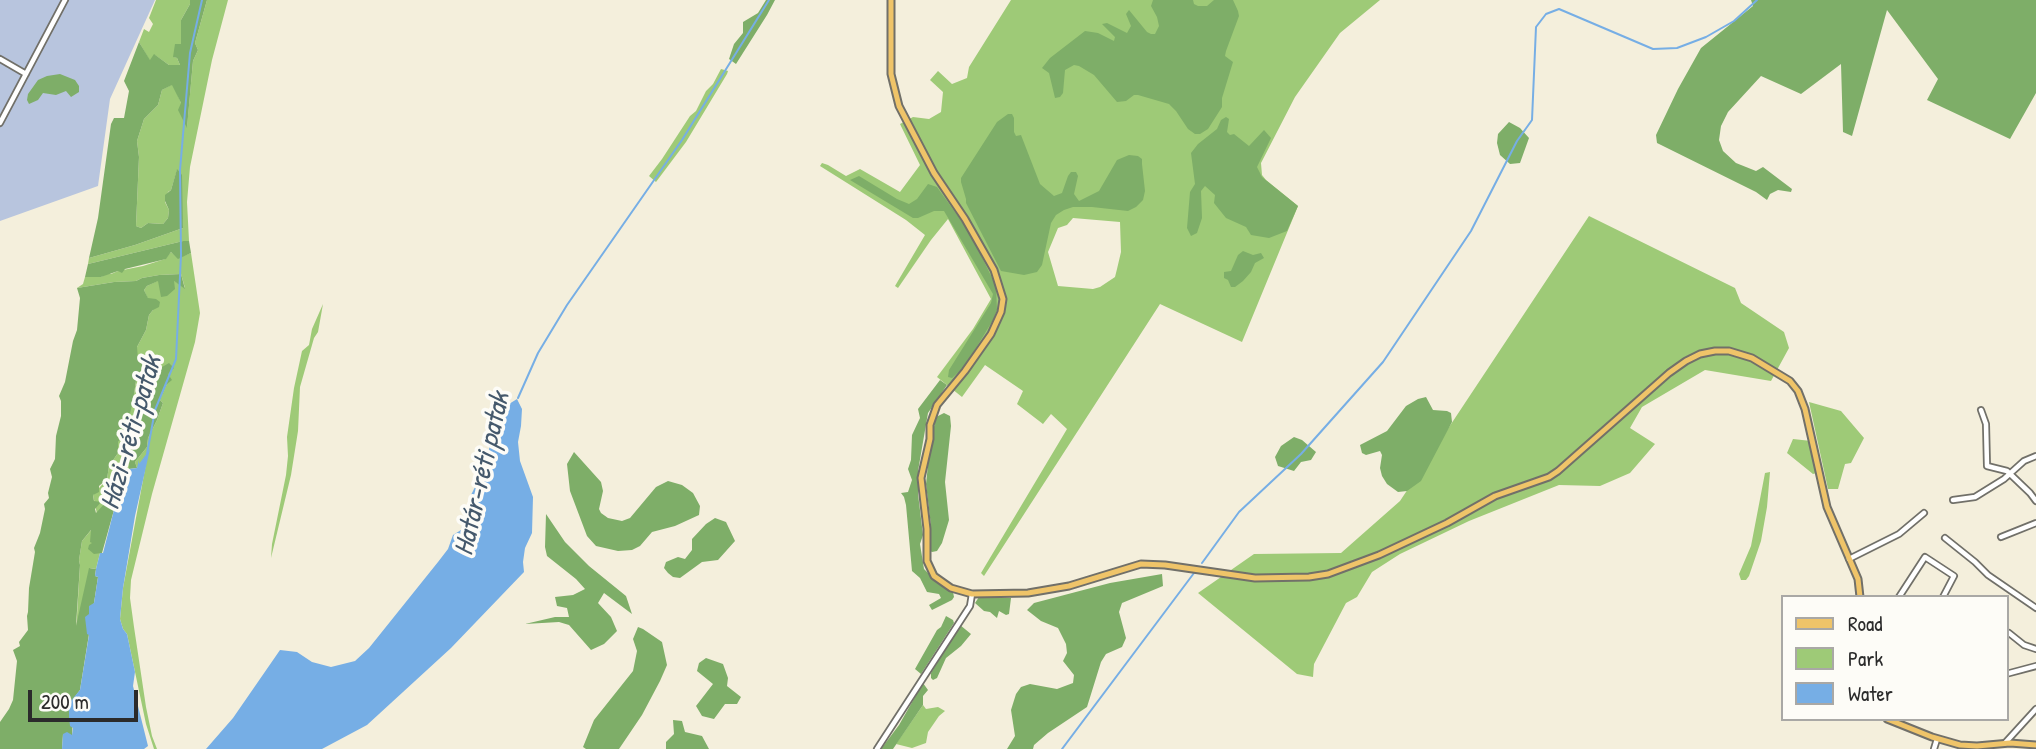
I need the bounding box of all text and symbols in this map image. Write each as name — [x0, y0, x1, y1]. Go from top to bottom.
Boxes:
water label: Házi-réti-patak — [94, 352, 170, 514]
water label: Határ-réti patak — [448, 389, 518, 559]
legend — [1780, 595, 2008, 721]
text: Road — [1848, 609, 1882, 638]
text: Park — [1848, 644, 1883, 673]
scale bar — [32, 676, 142, 720]
text: Water — [1848, 679, 1893, 708]
text: 200 m — [41, 687, 89, 716]

